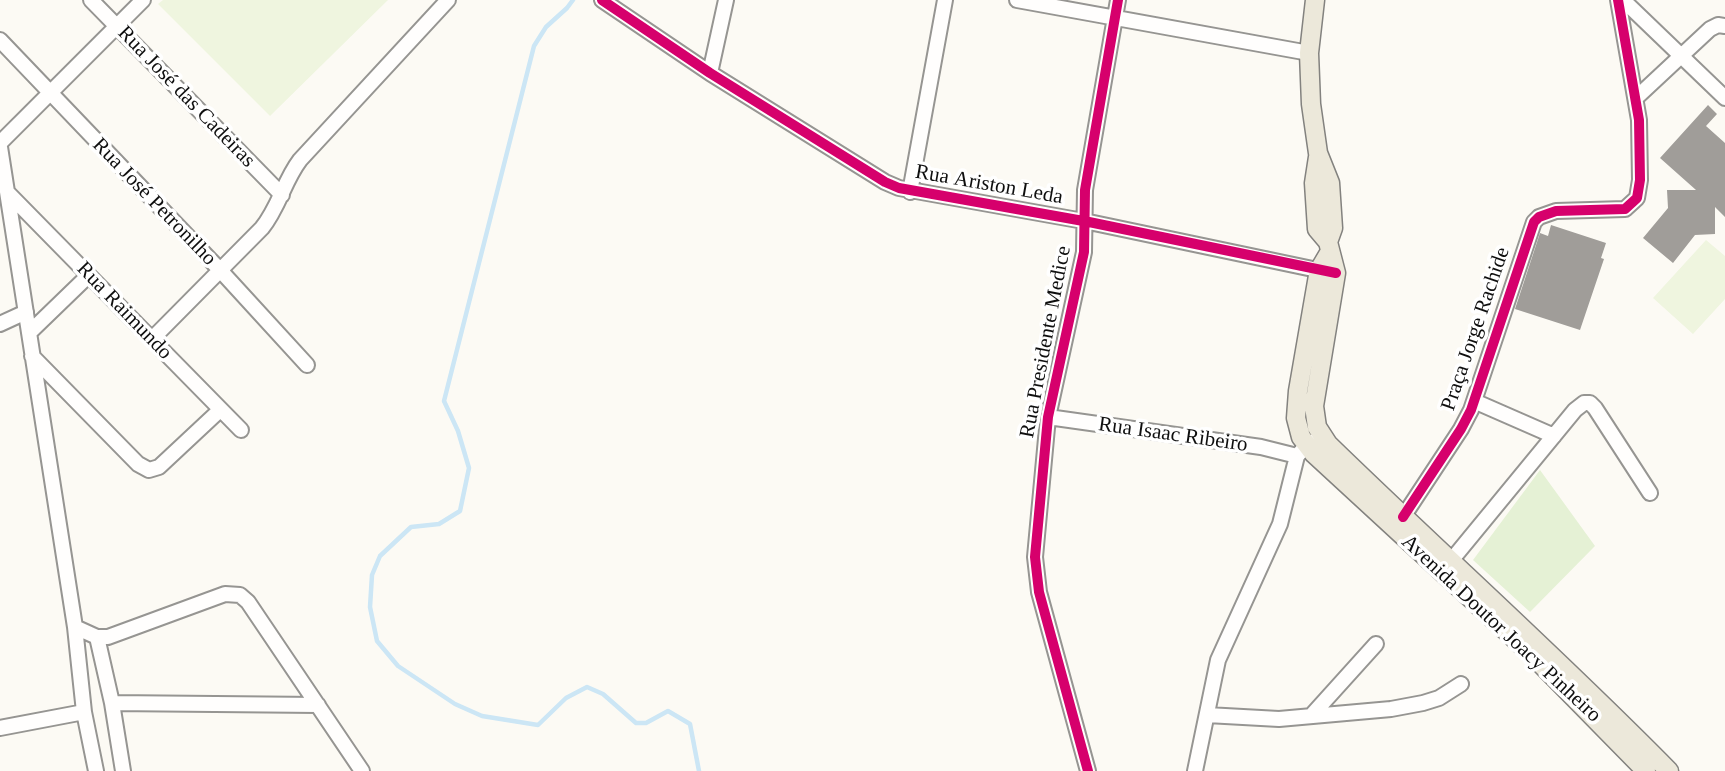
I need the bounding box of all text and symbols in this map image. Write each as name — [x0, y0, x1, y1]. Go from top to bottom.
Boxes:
street label: Rua José das Cadeiras — [112, 21, 260, 173]
street label: Rua José Petronilho — [87, 133, 221, 271]
street label: Rua Ariston Leda — [913, 160, 1065, 210]
street label: Rua Presidente Medice — [1015, 244, 1077, 440]
street label: Praça Jorge Rachide — [1436, 244, 1516, 414]
street label: Rua Raimundo — [71, 257, 177, 365]
street label: Rua Isaac Ribeiro — [1097, 412, 1249, 458]
street label: Avenida Doutor Joacy Pinheiro — [1396, 530, 1606, 728]

